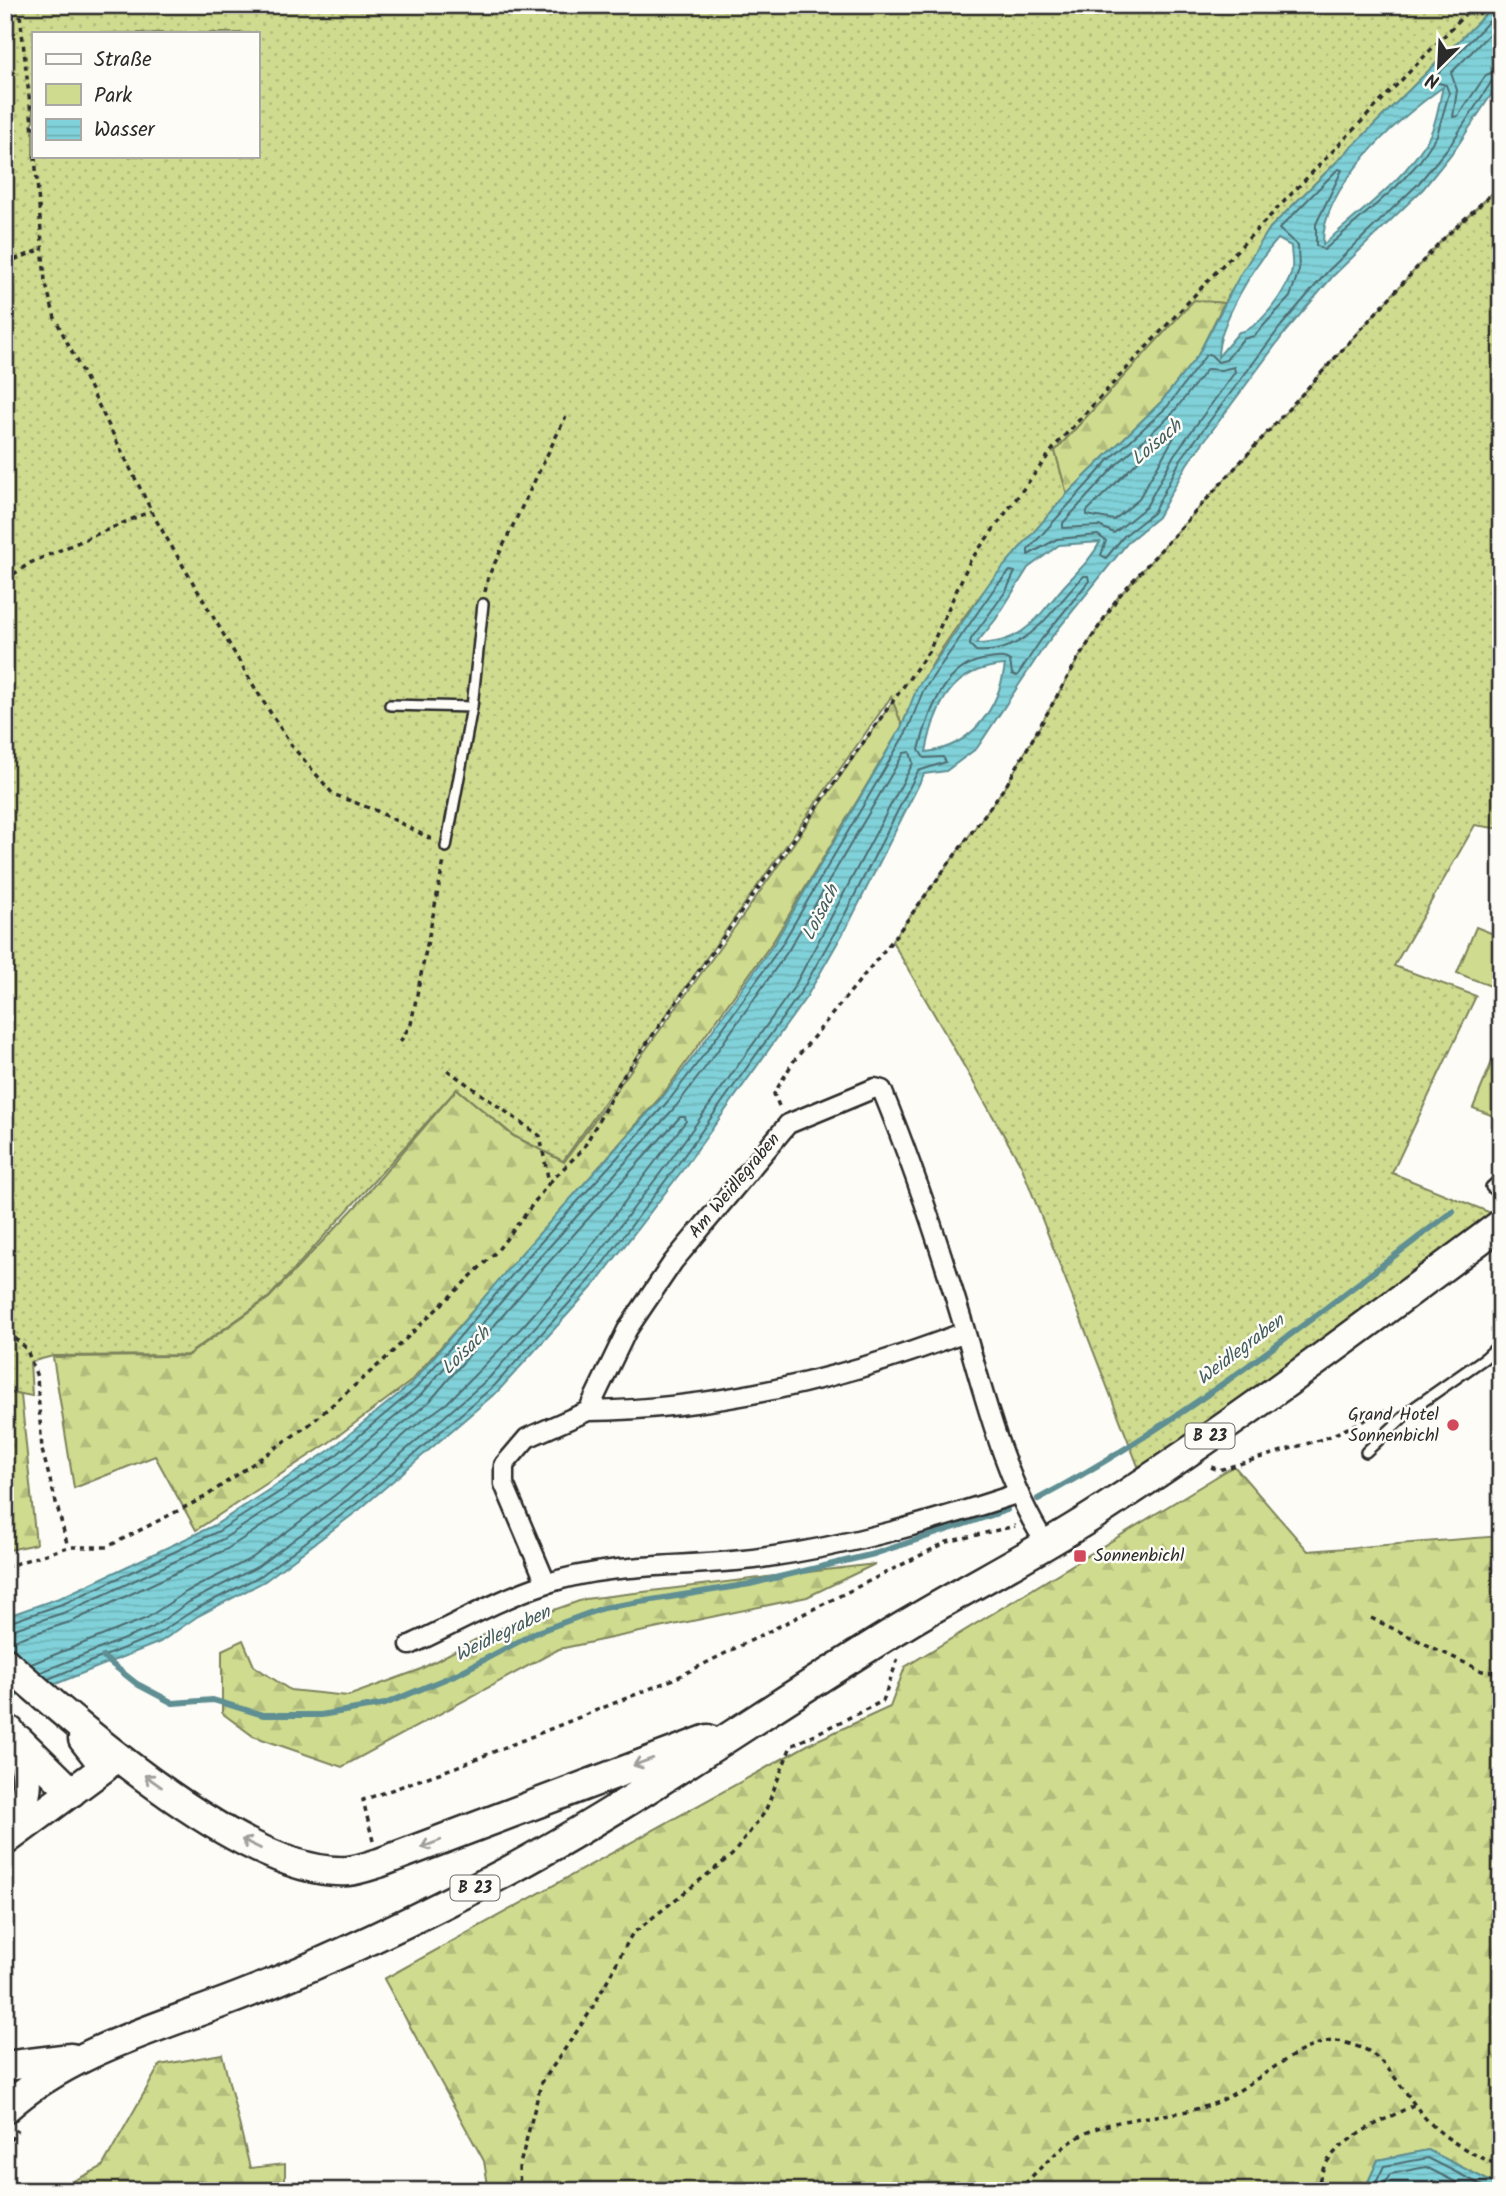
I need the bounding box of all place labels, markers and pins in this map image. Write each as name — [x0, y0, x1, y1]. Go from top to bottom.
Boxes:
place label: Grand Hotel Sonnenbichl — [1348, 1401, 1440, 1451]
marker: Grand Hotel Sonnenbichl — [1445, 1417, 1461, 1433]
place label: Sonnenbichl — [1094, 1542, 1185, 1571]
marker: Sonnenbichl — [1072, 1548, 1088, 1564]

